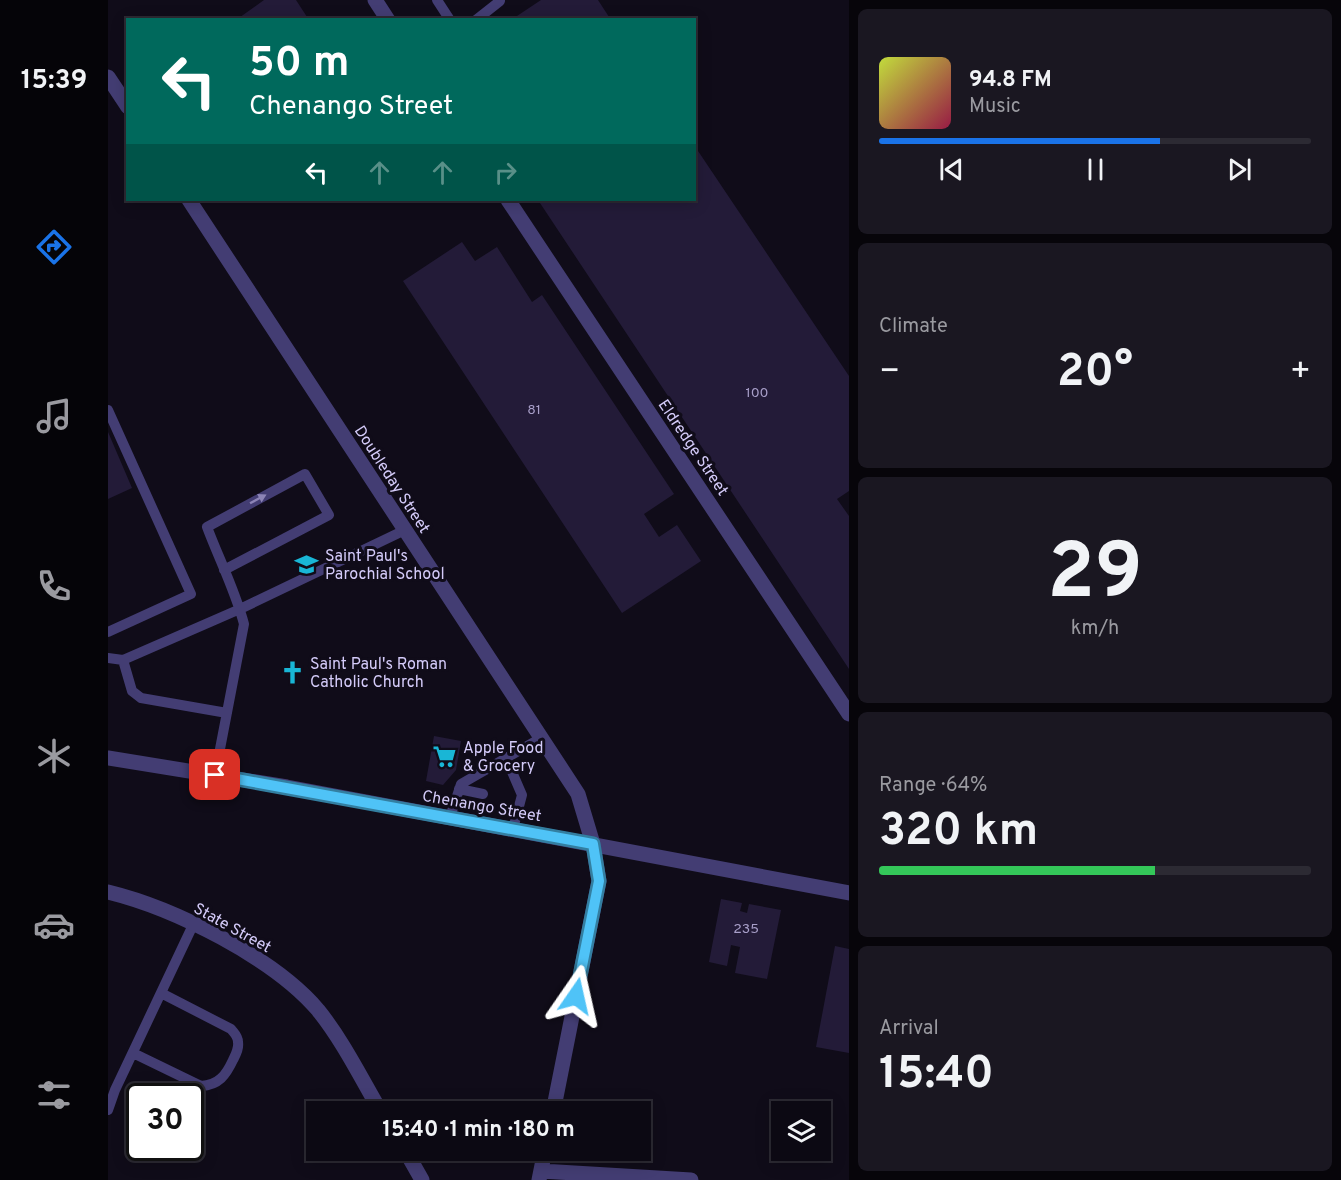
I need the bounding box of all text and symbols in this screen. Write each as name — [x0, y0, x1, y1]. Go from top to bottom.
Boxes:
text: 50 m — [249, 38, 350, 91]
icon: left — [150, 42, 228, 120]
text: 15:39 — [21, 64, 87, 98]
text: 94.8 FM — [969, 67, 1052, 94]
text: Chenango Street — [249, 90, 453, 124]
text: Music — [969, 94, 1021, 120]
icon: previous — [935, 153, 968, 186]
icon: pause — [1079, 153, 1112, 186]
icon: next — [1223, 153, 1256, 186]
icon: left — [300, 156, 333, 189]
icon: ahead — [363, 156, 396, 189]
icon: ahead — [426, 156, 459, 189]
icon: right — [489, 156, 522, 189]
icon: directions — [33, 226, 75, 268]
text: Climate — [879, 314, 948, 340]
text: 20° — [1057, 345, 1133, 402]
text: − — [879, 352, 900, 394]
text: + — [1290, 352, 1311, 394]
house number: 100 — [745, 385, 769, 402]
icon: music — [33, 395, 75, 437]
street label: Eldredge Street — [653, 396, 732, 500]
house number: 81 — [527, 402, 541, 419]
street label: Doubleday Street — [349, 422, 434, 538]
one-way arrow — [250, 494, 267, 504]
text: 29 — [1047, 527, 1143, 626]
place label: Saint Paul's Parochial School — [325, 547, 445, 585]
school or university icon: Saint Paul's Parochial School — [294, 551, 320, 577]
icon: phone — [33, 565, 75, 607]
text: km/h — [1071, 616, 1119, 642]
place label: Saint Paul's Roman Catholic Church — [310, 655, 447, 693]
church icon: Saint Paul's Roman Catholic Church — [279, 659, 305, 685]
icon: climate — [33, 735, 75, 777]
place label: Apple Food & Grocery — [463, 739, 544, 777]
supermarket icon: Apple Food & Grocery — [432, 743, 458, 769]
pin — [189, 749, 240, 800]
icon: arrive — [198, 758, 231, 791]
text: Range · 64% — [879, 773, 988, 799]
street label: Chenango Street — [420, 787, 543, 827]
text: 320 km — [879, 804, 1038, 861]
street label: State Street — [190, 899, 274, 958]
icon: car — [33, 904, 75, 946]
house number: 235 — [733, 921, 759, 938]
position arrow — [544, 964, 608, 1028]
text: Arrival — [879, 1016, 939, 1042]
text: 15:40 — [879, 1047, 994, 1104]
icon: filters — [33, 1074, 75, 1116]
speed limit sign: 30 — [126, 1083, 204, 1161]
map controls — [771, 1101, 831, 1161]
button: layers — [771, 1101, 831, 1161]
text: 15:40 · 1 min · 180 m — [382, 1117, 575, 1144]

